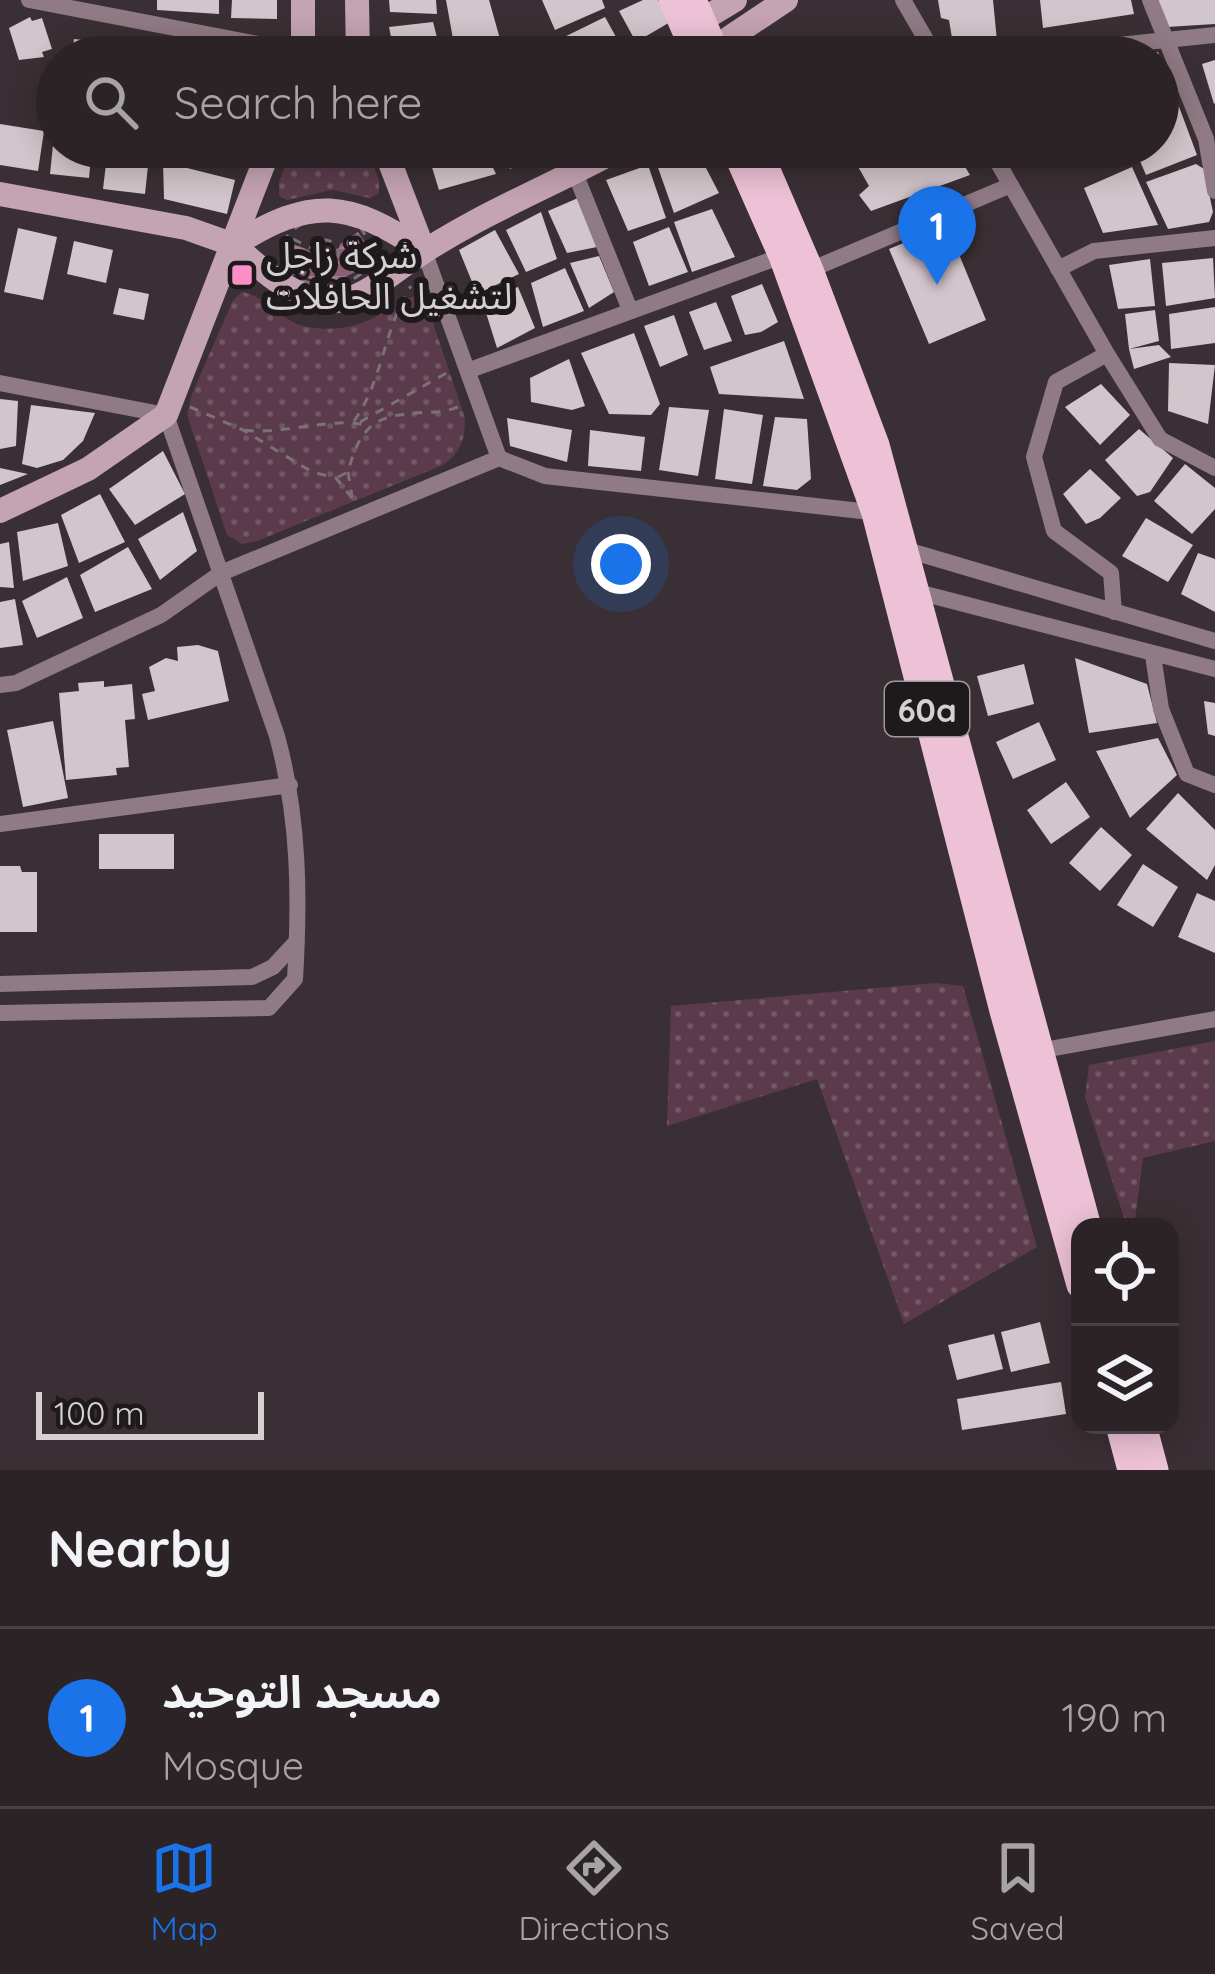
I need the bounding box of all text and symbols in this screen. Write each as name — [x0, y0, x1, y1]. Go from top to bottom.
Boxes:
search box — [36, 36, 1179, 168]
icon: search — [78, 69, 144, 135]
text: Search here — [174, 74, 422, 130]
pin: 1 — [898, 186, 976, 285]
place label: شركة زاجل لتشغيل الحافلات — [266, 232, 512, 318]
marker: شركة زاجل لتشغيل الحافلات — [229, 262, 255, 288]
your location — [591, 534, 651, 594]
road number: 60a — [885, 682, 969, 736]
map controls — [1071, 1218, 1179, 1434]
button: locate — [1071, 1218, 1179, 1326]
button: layers — [1071, 1326, 1179, 1434]
scale bar — [36, 1386, 264, 1439]
text: 100 m — [54, 1392, 145, 1433]
text: Nearby — [48, 1516, 232, 1580]
text: مسجد التوحيد — [162, 1663, 442, 1719]
text: 1 — [79, 1693, 95, 1742]
text: 190 m — [1061, 1693, 1167, 1742]
text: Mosque — [162, 1741, 304, 1790]
tab: Map — [150, 1835, 218, 1948]
tab: Directions — [518, 1835, 670, 1948]
tab: Saved — [971, 1835, 1065, 1948]

